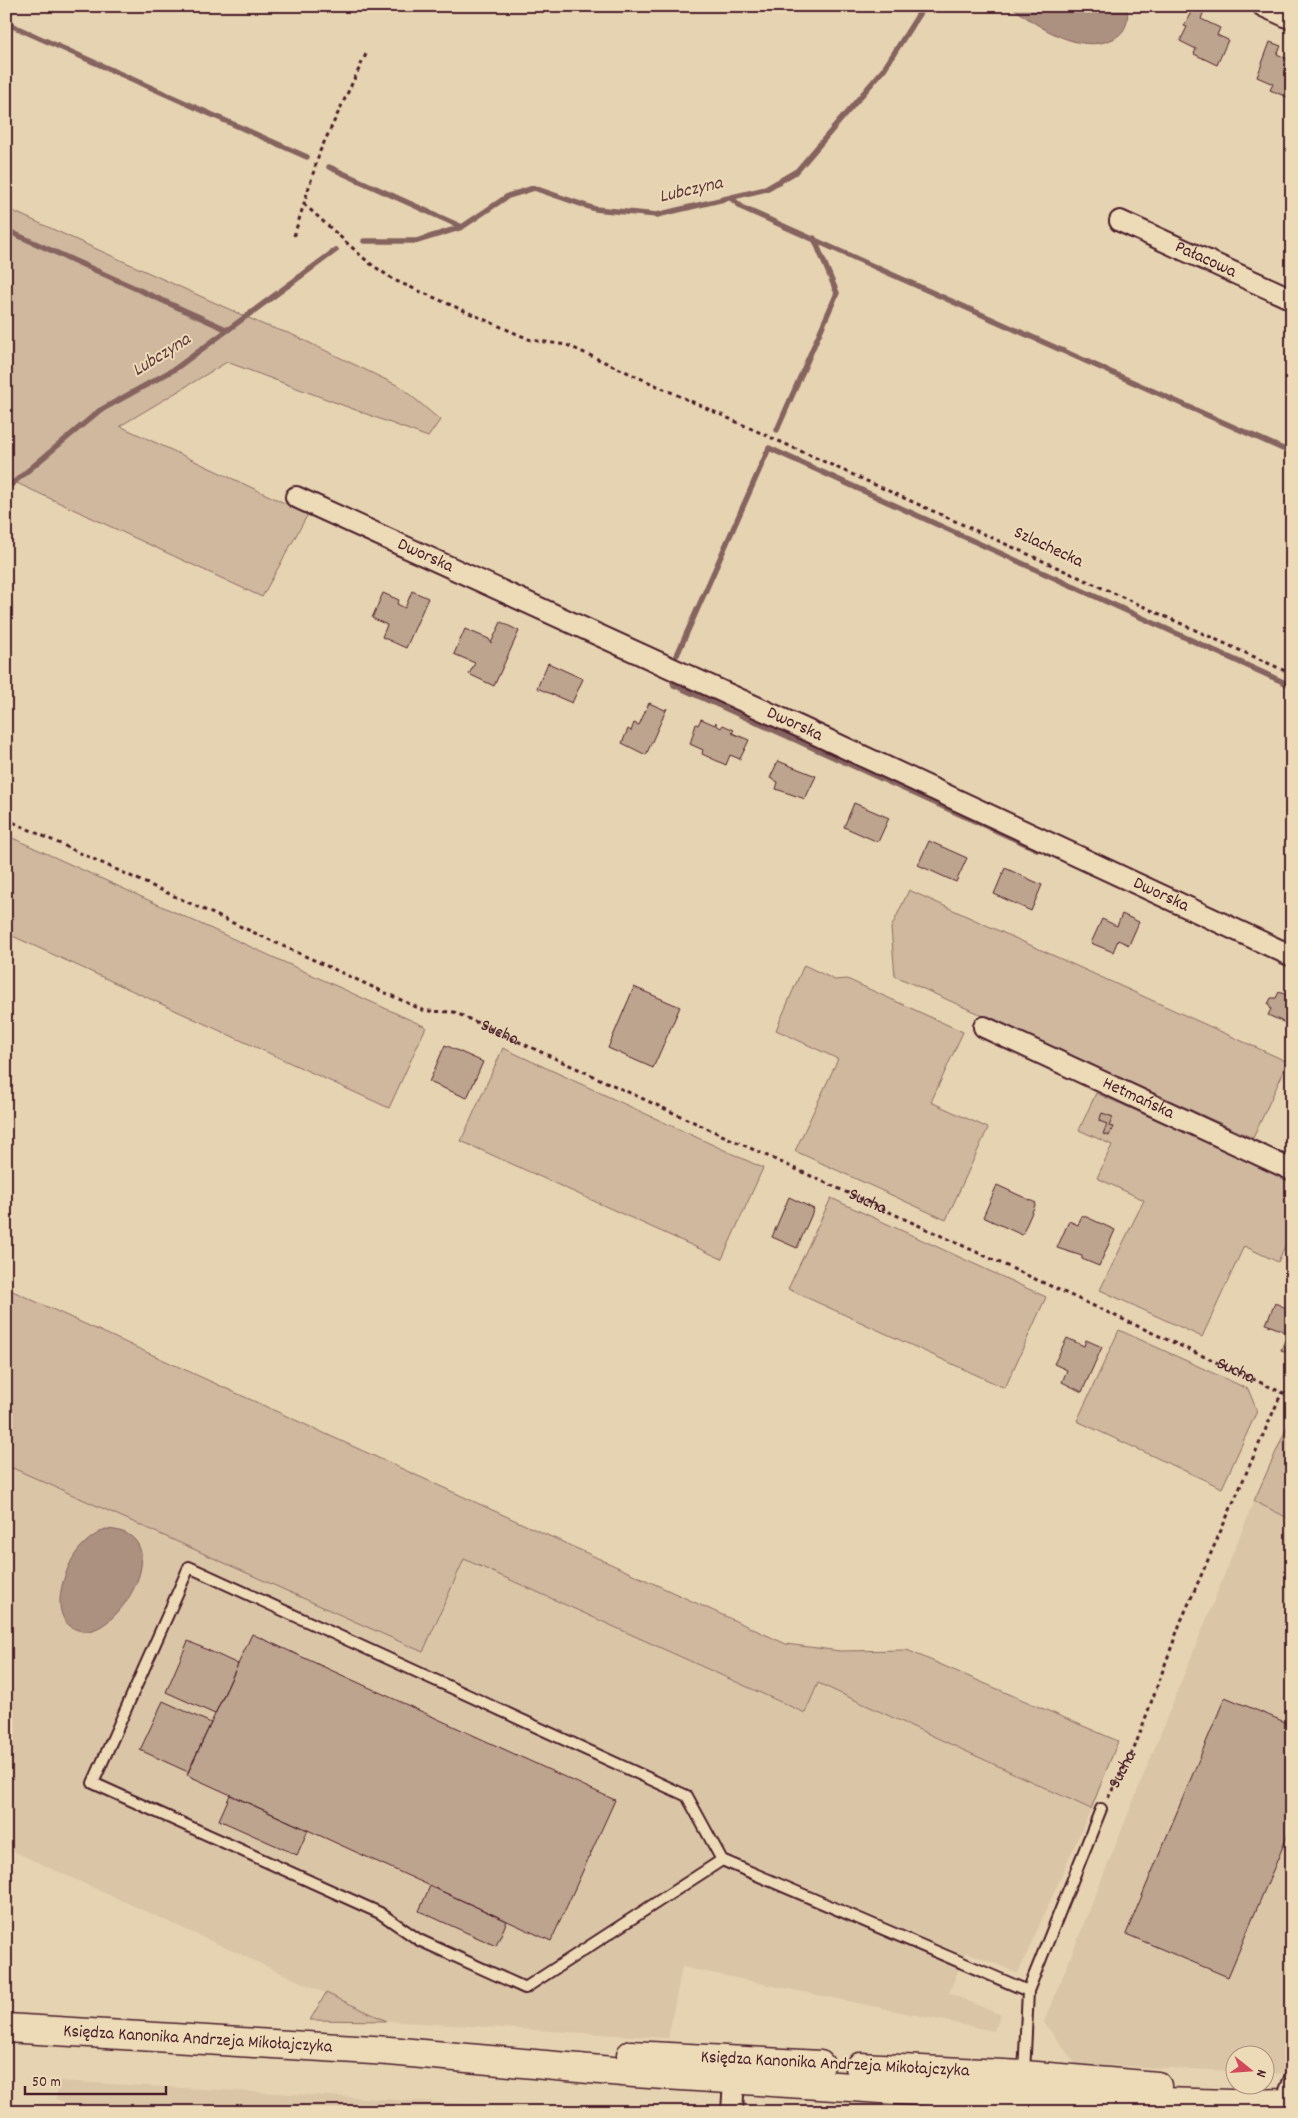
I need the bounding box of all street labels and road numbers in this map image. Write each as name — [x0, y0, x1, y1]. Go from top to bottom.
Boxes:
street label: Pałacowa — [1171, 235, 1241, 285]
street label: Szlachecka — [1009, 521, 1087, 575]
street label: Dworska — [393, 532, 458, 580]
street label: Dworska — [763, 701, 827, 748]
street label: Dworska — [1129, 871, 1193, 919]
street label: Sucha — [476, 1013, 523, 1053]
street label: Hetmańska — [1098, 1071, 1179, 1126]
street label: Sucha — [844, 1182, 891, 1222]
street label: Sucha — [1212, 1351, 1259, 1391]
street label: Sucha — [1103, 1746, 1144, 1793]
street label: Księdza Kanonika Andrzeja Mikołajczyka — [62, 2019, 333, 2060]
street label: Księdza Kanonika Andrzeja Mikołajczyka — [700, 2045, 971, 2085]

